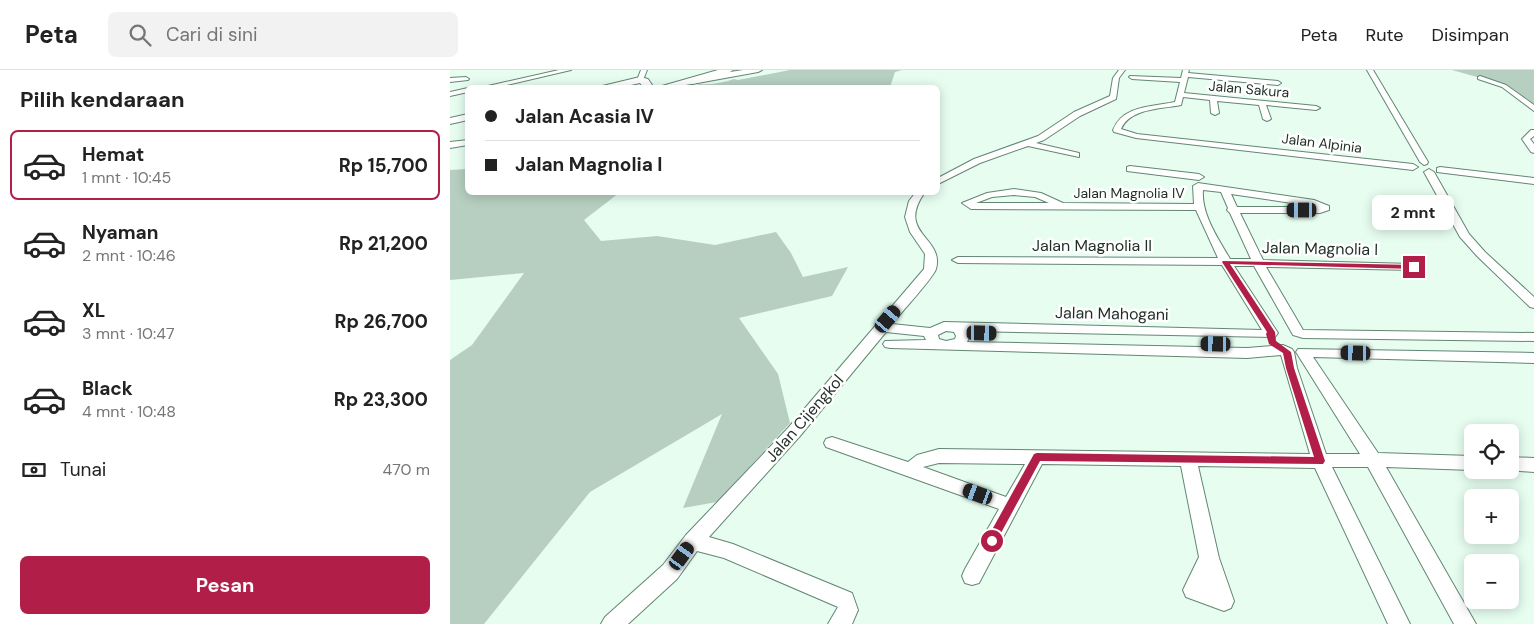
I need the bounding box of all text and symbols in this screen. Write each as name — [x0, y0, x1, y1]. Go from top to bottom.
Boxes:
search box — [108, 12, 458, 57]
text: Peta — [25, 19, 78, 50]
icon: search — [126, 21, 154, 49]
text: Cari di sini — [166, 22, 258, 47]
text: Peta — [1301, 23, 1337, 47]
text: Rute — [1365, 23, 1404, 47]
text: Disimpan — [1432, 23, 1509, 47]
street label: Jalan Sakura — [1208, 77, 1290, 101]
text: Pilih kendaraan — [20, 85, 184, 114]
text: Jalan Acasia IV — [515, 104, 654, 129]
street label: Jalan Alpinia — [1281, 129, 1363, 157]
text: Hemat — [82, 142, 144, 167]
icon: car — [22, 143, 67, 188]
text: Jalan Magnolia I — [515, 152, 662, 177]
text: Rp 15,700 — [339, 153, 428, 178]
text: 1 mnt · 10:45 — [82, 167, 171, 188]
street label: Jalan Magnolia IV — [1073, 184, 1185, 202]
callout: 2 mnt — [1373, 194, 1455, 230]
text: 2 mnt — [1391, 202, 1435, 223]
car — [1287, 203, 1317, 218]
text: Nyaman — [82, 220, 158, 245]
icon: car — [22, 221, 67, 266]
text: Rp 21,200 — [339, 231, 428, 256]
street label: Jalan Magnolia II — [1032, 235, 1152, 256]
street label: Jalan Magnolia I — [1262, 237, 1378, 260]
text: 2 mnt · 10:46 — [82, 245, 176, 266]
route end — [1403, 256, 1425, 278]
text: XL — [82, 298, 105, 323]
icon: car — [22, 299, 67, 344]
street label: Jalan Mahogani — [1055, 302, 1169, 325]
car — [872, 303, 903, 335]
text: Rp 26,700 — [335, 309, 428, 334]
text: 3 mnt · 10:47 — [82, 323, 175, 344]
car — [966, 325, 997, 341]
car — [1200, 336, 1231, 352]
car — [1340, 345, 1371, 361]
street label: Jalan Cijengkol — [761, 370, 848, 466]
text: Black — [82, 376, 133, 401]
icon: car — [22, 377, 67, 422]
text: Rp 23,300 — [334, 387, 428, 412]
text: 4 mnt · 10:48 — [82, 401, 176, 422]
map controls — [1464, 424, 1519, 609]
button: locate — [1464, 424, 1519, 479]
icon: cash — [20, 456, 48, 484]
text: Tunai — [60, 457, 106, 482]
text: 470 m — [383, 459, 430, 480]
car — [961, 482, 994, 506]
button: + — [1464, 489, 1519, 544]
route start — [981, 530, 1003, 552]
car — [667, 539, 696, 573]
button: − — [1464, 554, 1519, 609]
button: Pesan — [20, 556, 430, 614]

